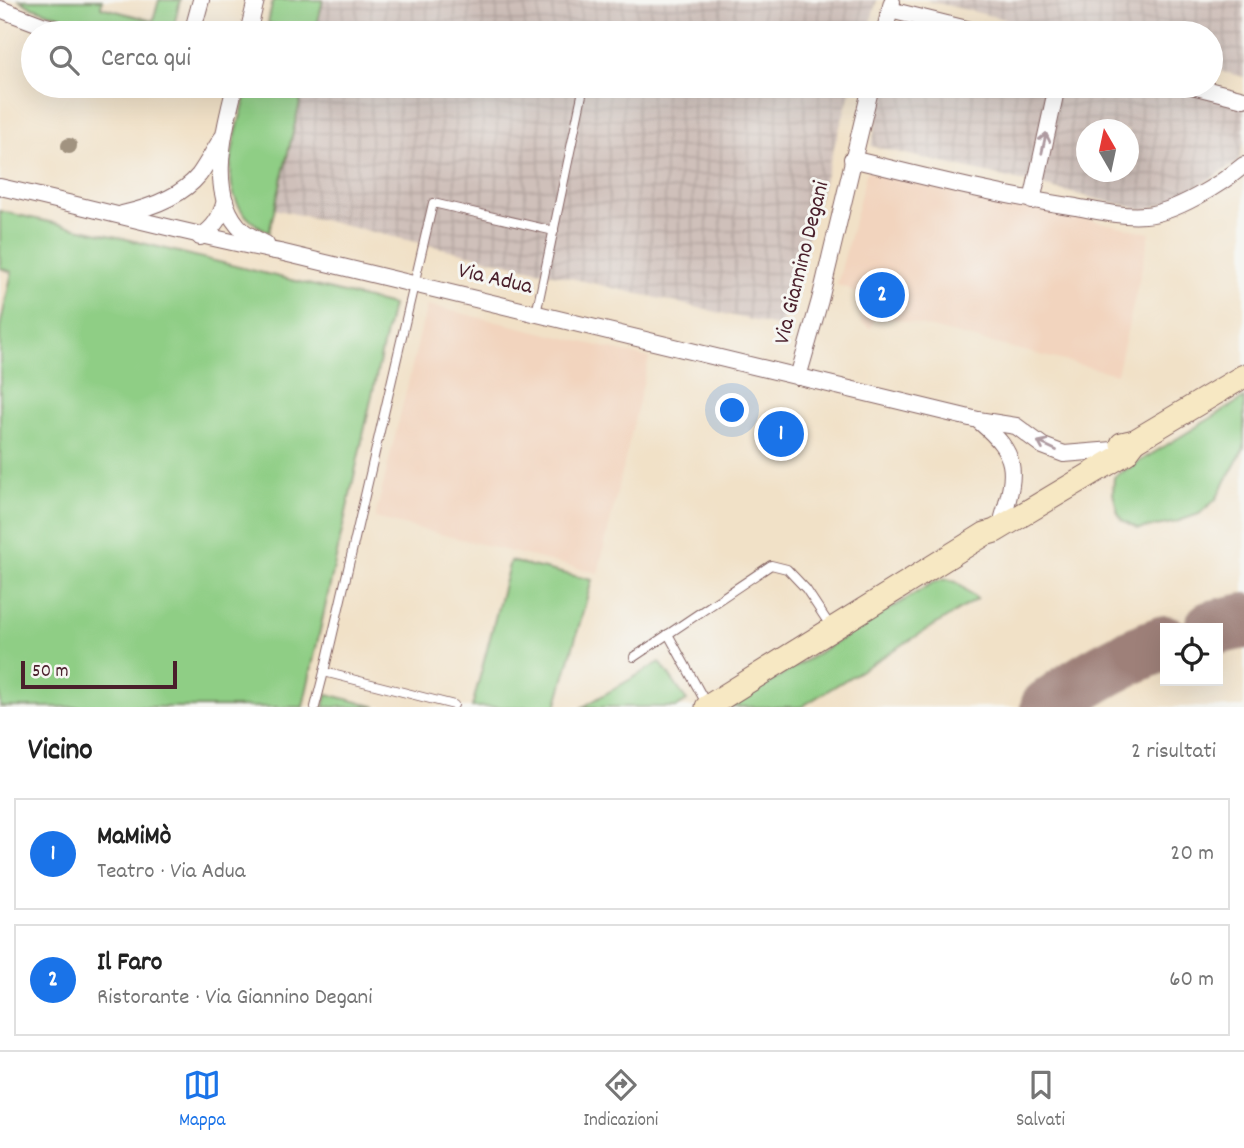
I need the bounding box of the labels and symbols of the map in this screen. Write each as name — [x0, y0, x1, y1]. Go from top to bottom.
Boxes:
north arrow — [1076, 119, 1139, 182]
one-way arrow — [1038, 132, 1052, 155]
street label: Via Giannino Degani — [767, 178, 839, 348]
street label: Via Adua — [455, 255, 537, 305]
pin: 2 — [859, 269, 905, 321]
your location — [715, 393, 749, 427]
pin: 1 — [758, 408, 804, 460]
one-way arrow — [1037, 439, 1058, 452]
scale bar — [21, 658, 177, 690]

